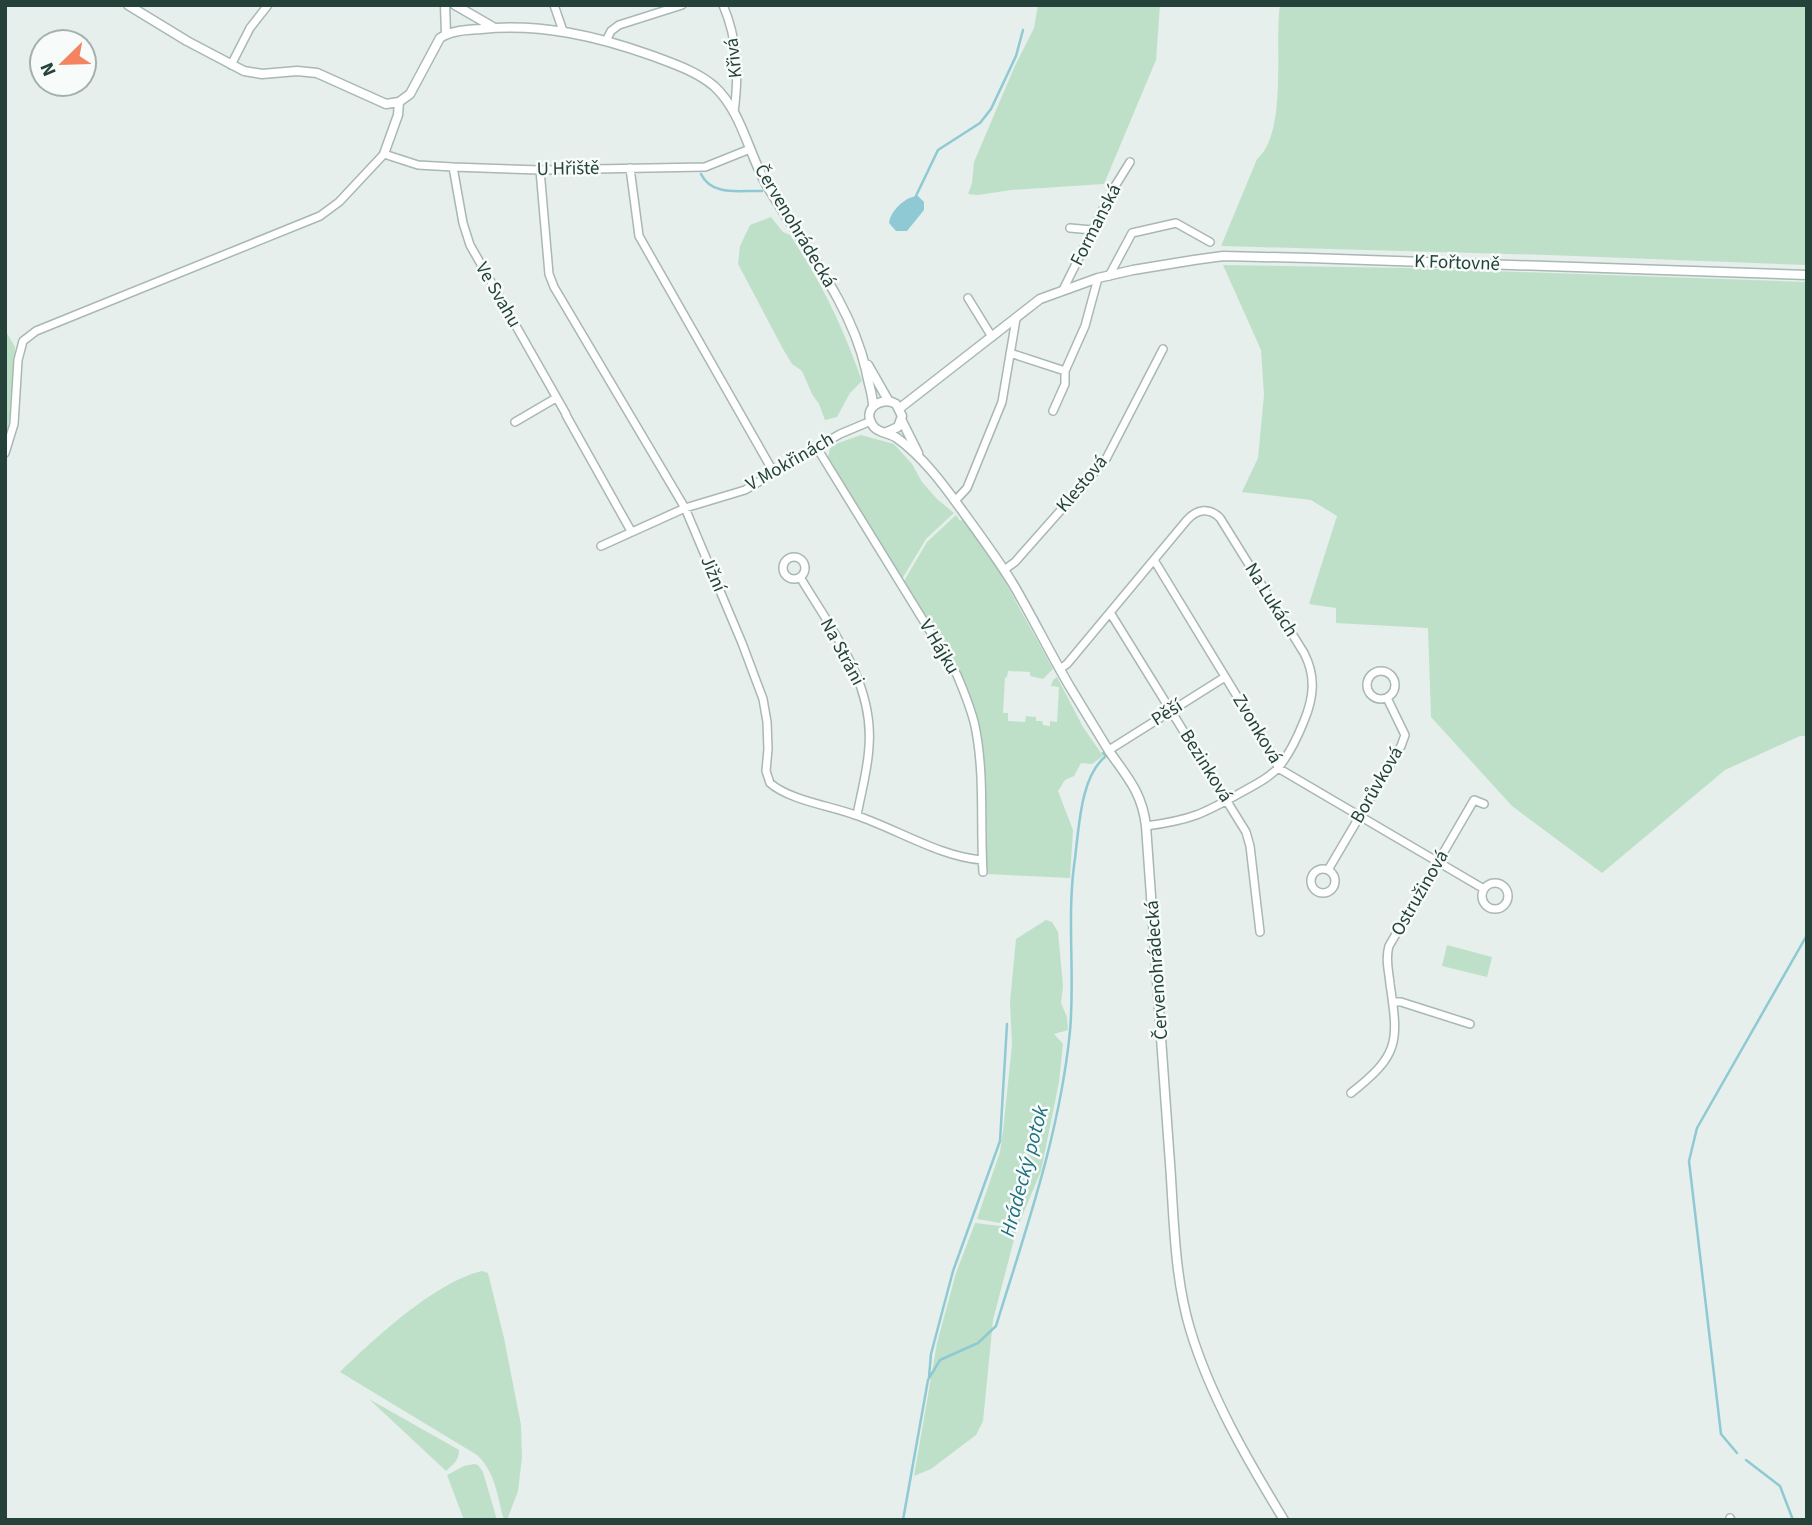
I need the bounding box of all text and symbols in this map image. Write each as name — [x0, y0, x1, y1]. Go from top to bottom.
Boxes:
north arrow — [28, 28, 98, 98]
street label: Křivá — [718, 37, 750, 79]
text: N — [34, 58, 64, 80]
street label: U Hřiště — [536, 155, 600, 183]
street label: Červenohrádecká — [747, 159, 843, 293]
street label: Formanská — [1064, 179, 1128, 271]
street label: K Fořtovně — [1414, 248, 1500, 278]
street label: Ve Svahu — [468, 257, 528, 333]
street label: V Mokřinách — [741, 426, 839, 498]
street label: Klestová — [1050, 450, 1114, 518]
street label: Jižní — [693, 552, 733, 597]
street label: Na Lukách — [1238, 558, 1304, 642]
street label: Na Stráni — [813, 614, 871, 690]
street label: V Hájku — [912, 614, 966, 680]
street label: Zvonková — [1226, 689, 1288, 769]
street label: Pěší — [1146, 692, 1189, 733]
street label: Bezinková — [1173, 724, 1239, 808]
street label: Borůvková — [1344, 742, 1410, 828]
street label: Ostružinová — [1385, 845, 1455, 941]
street label: Červenohrádecká — [1139, 899, 1175, 1041]
water label: Hrádecký potok — [992, 1101, 1056, 1240]

